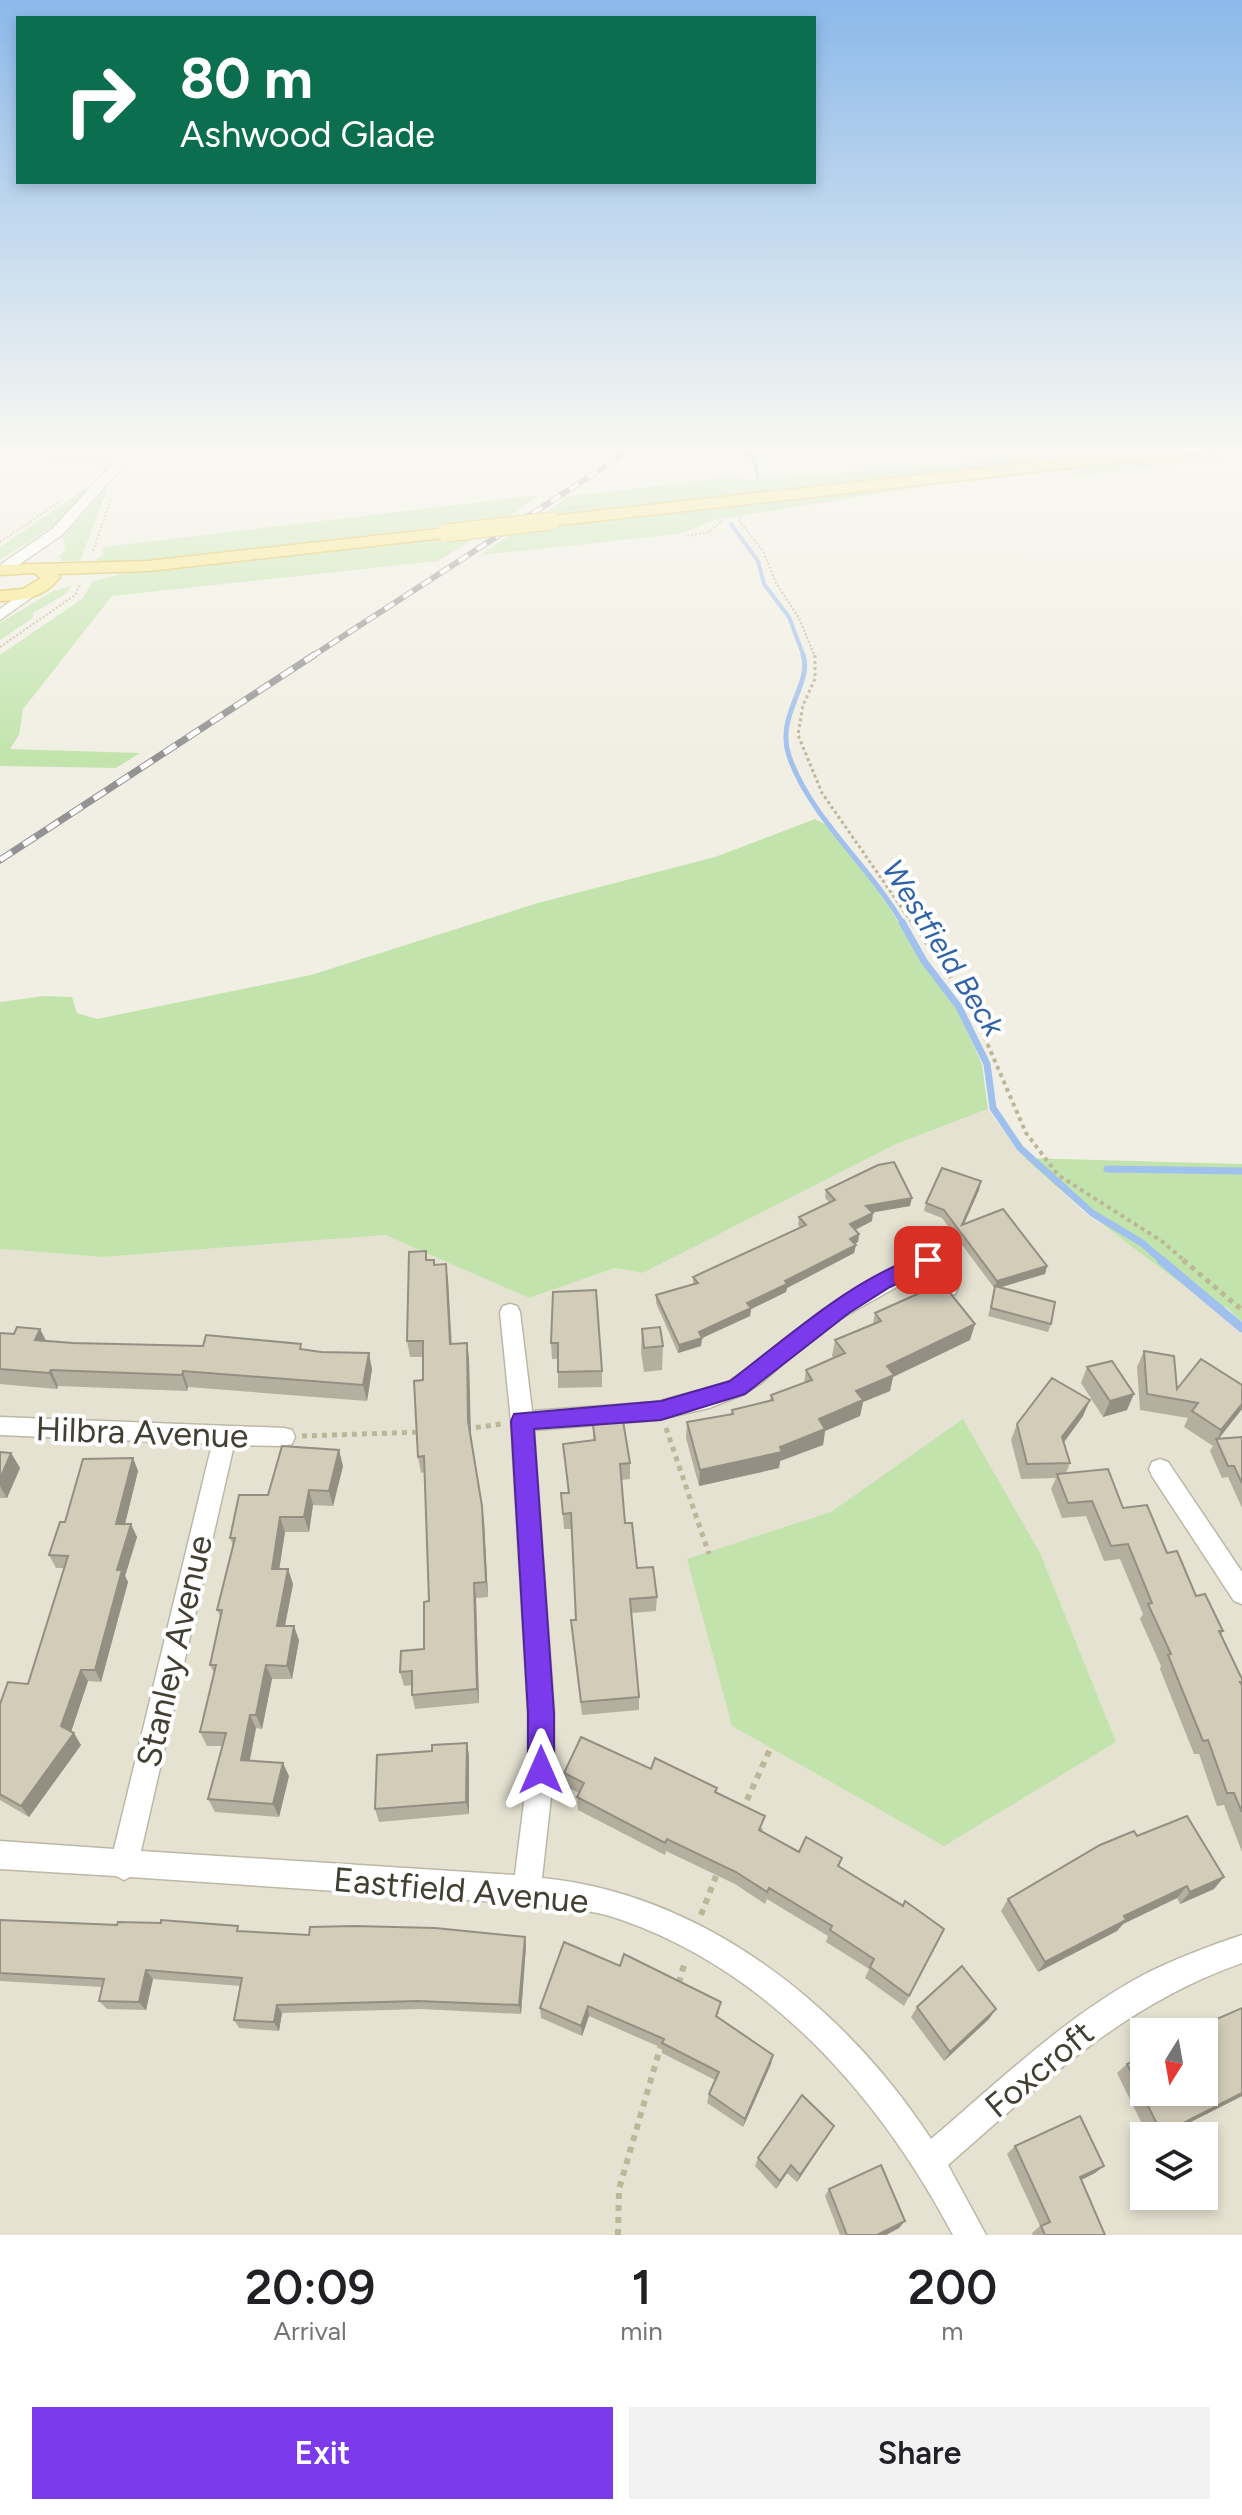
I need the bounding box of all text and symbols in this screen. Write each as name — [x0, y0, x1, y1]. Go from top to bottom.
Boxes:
text: 80 m — [180, 45, 313, 112]
icon: right — [48, 48, 152, 152]
text: Ashwood Glade — [180, 113, 435, 156]
water label: Westfield Beck — [874, 853, 1013, 1044]
pin — [894, 1226, 962, 1294]
icon: arrive — [906, 1238, 950, 1282]
street label: Hilbra Avenue — [35, 1408, 249, 1457]
street label: Stanley Avenue — [128, 1531, 221, 1771]
position arrow — [499, 1728, 583, 1812]
street label: Eastfield Avenue — [332, 1859, 590, 1922]
street label: Foxcroft — [977, 2012, 1102, 2126]
north arrow — [1130, 2018, 1218, 2106]
map controls — [1130, 2018, 1218, 2210]
button: layers — [1130, 2122, 1218, 2210]
text: 20:09 — [245, 2258, 375, 2316]
text: 1 — [631, 2258, 652, 2316]
text: 200 — [908, 2258, 997, 2316]
text: Arrival — [273, 2315, 347, 2347]
text: min — [620, 2315, 663, 2347]
text: m — [941, 2315, 964, 2347]
button: Exit — [32, 2407, 613, 2499]
button: Share — [629, 2407, 1210, 2499]

